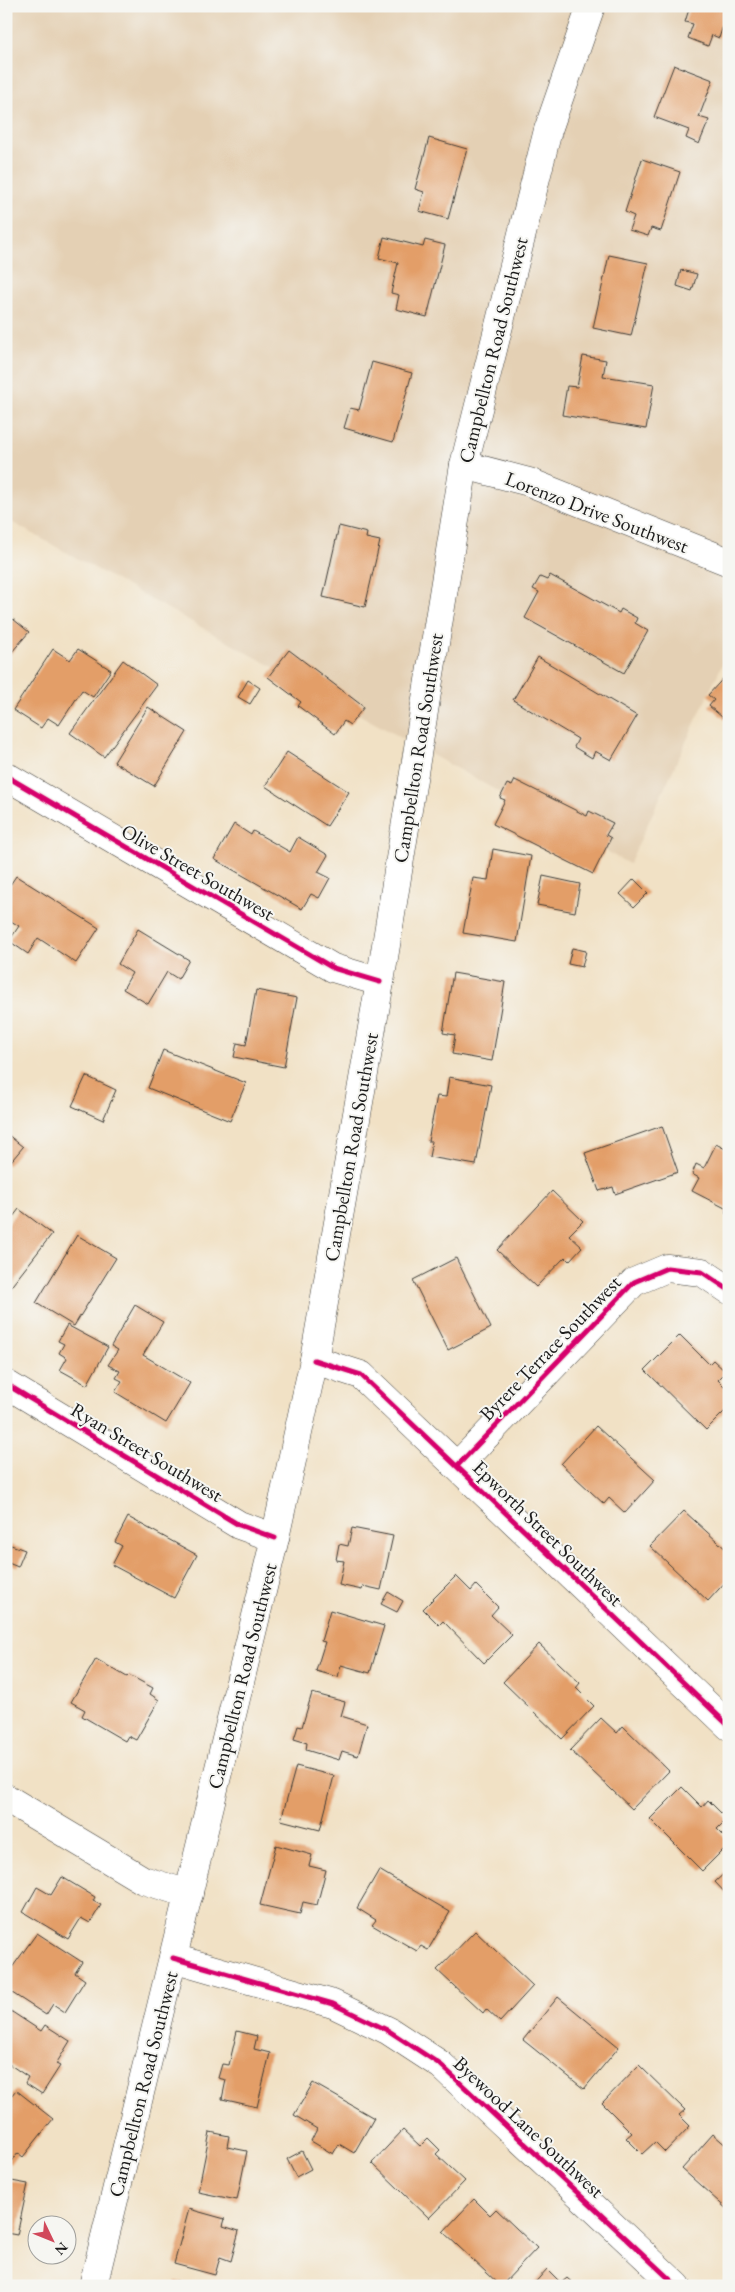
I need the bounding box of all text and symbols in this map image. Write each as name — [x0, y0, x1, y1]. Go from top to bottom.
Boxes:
street label: Campbellton Road Southwest — [452, 234, 534, 466]
street label: Lorenzo Drive Southwest — [502, 465, 693, 559]
street label: Campbellton Road Southwest — [387, 631, 449, 865]
street label: Olive Street Southwest — [117, 818, 280, 927]
street label: Campbellton Road Southwest — [318, 1030, 384, 1263]
street label: Byrere Terrace Southwest — [474, 1269, 627, 1426]
street label: Ryan Street Southwest — [66, 1396, 228, 1508]
street label: Epworth Street Southwest — [467, 1454, 629, 1612]
street label: Campbellton Road Southwest — [201, 1560, 283, 1792]
street label: Campbellton Road Southwest — [102, 1968, 184, 2200]
street label: Byewood Lane Southwest — [448, 2050, 610, 2204]
north arrow — [28, 2214, 78, 2264]
text: N — [51, 2239, 72, 2260]

